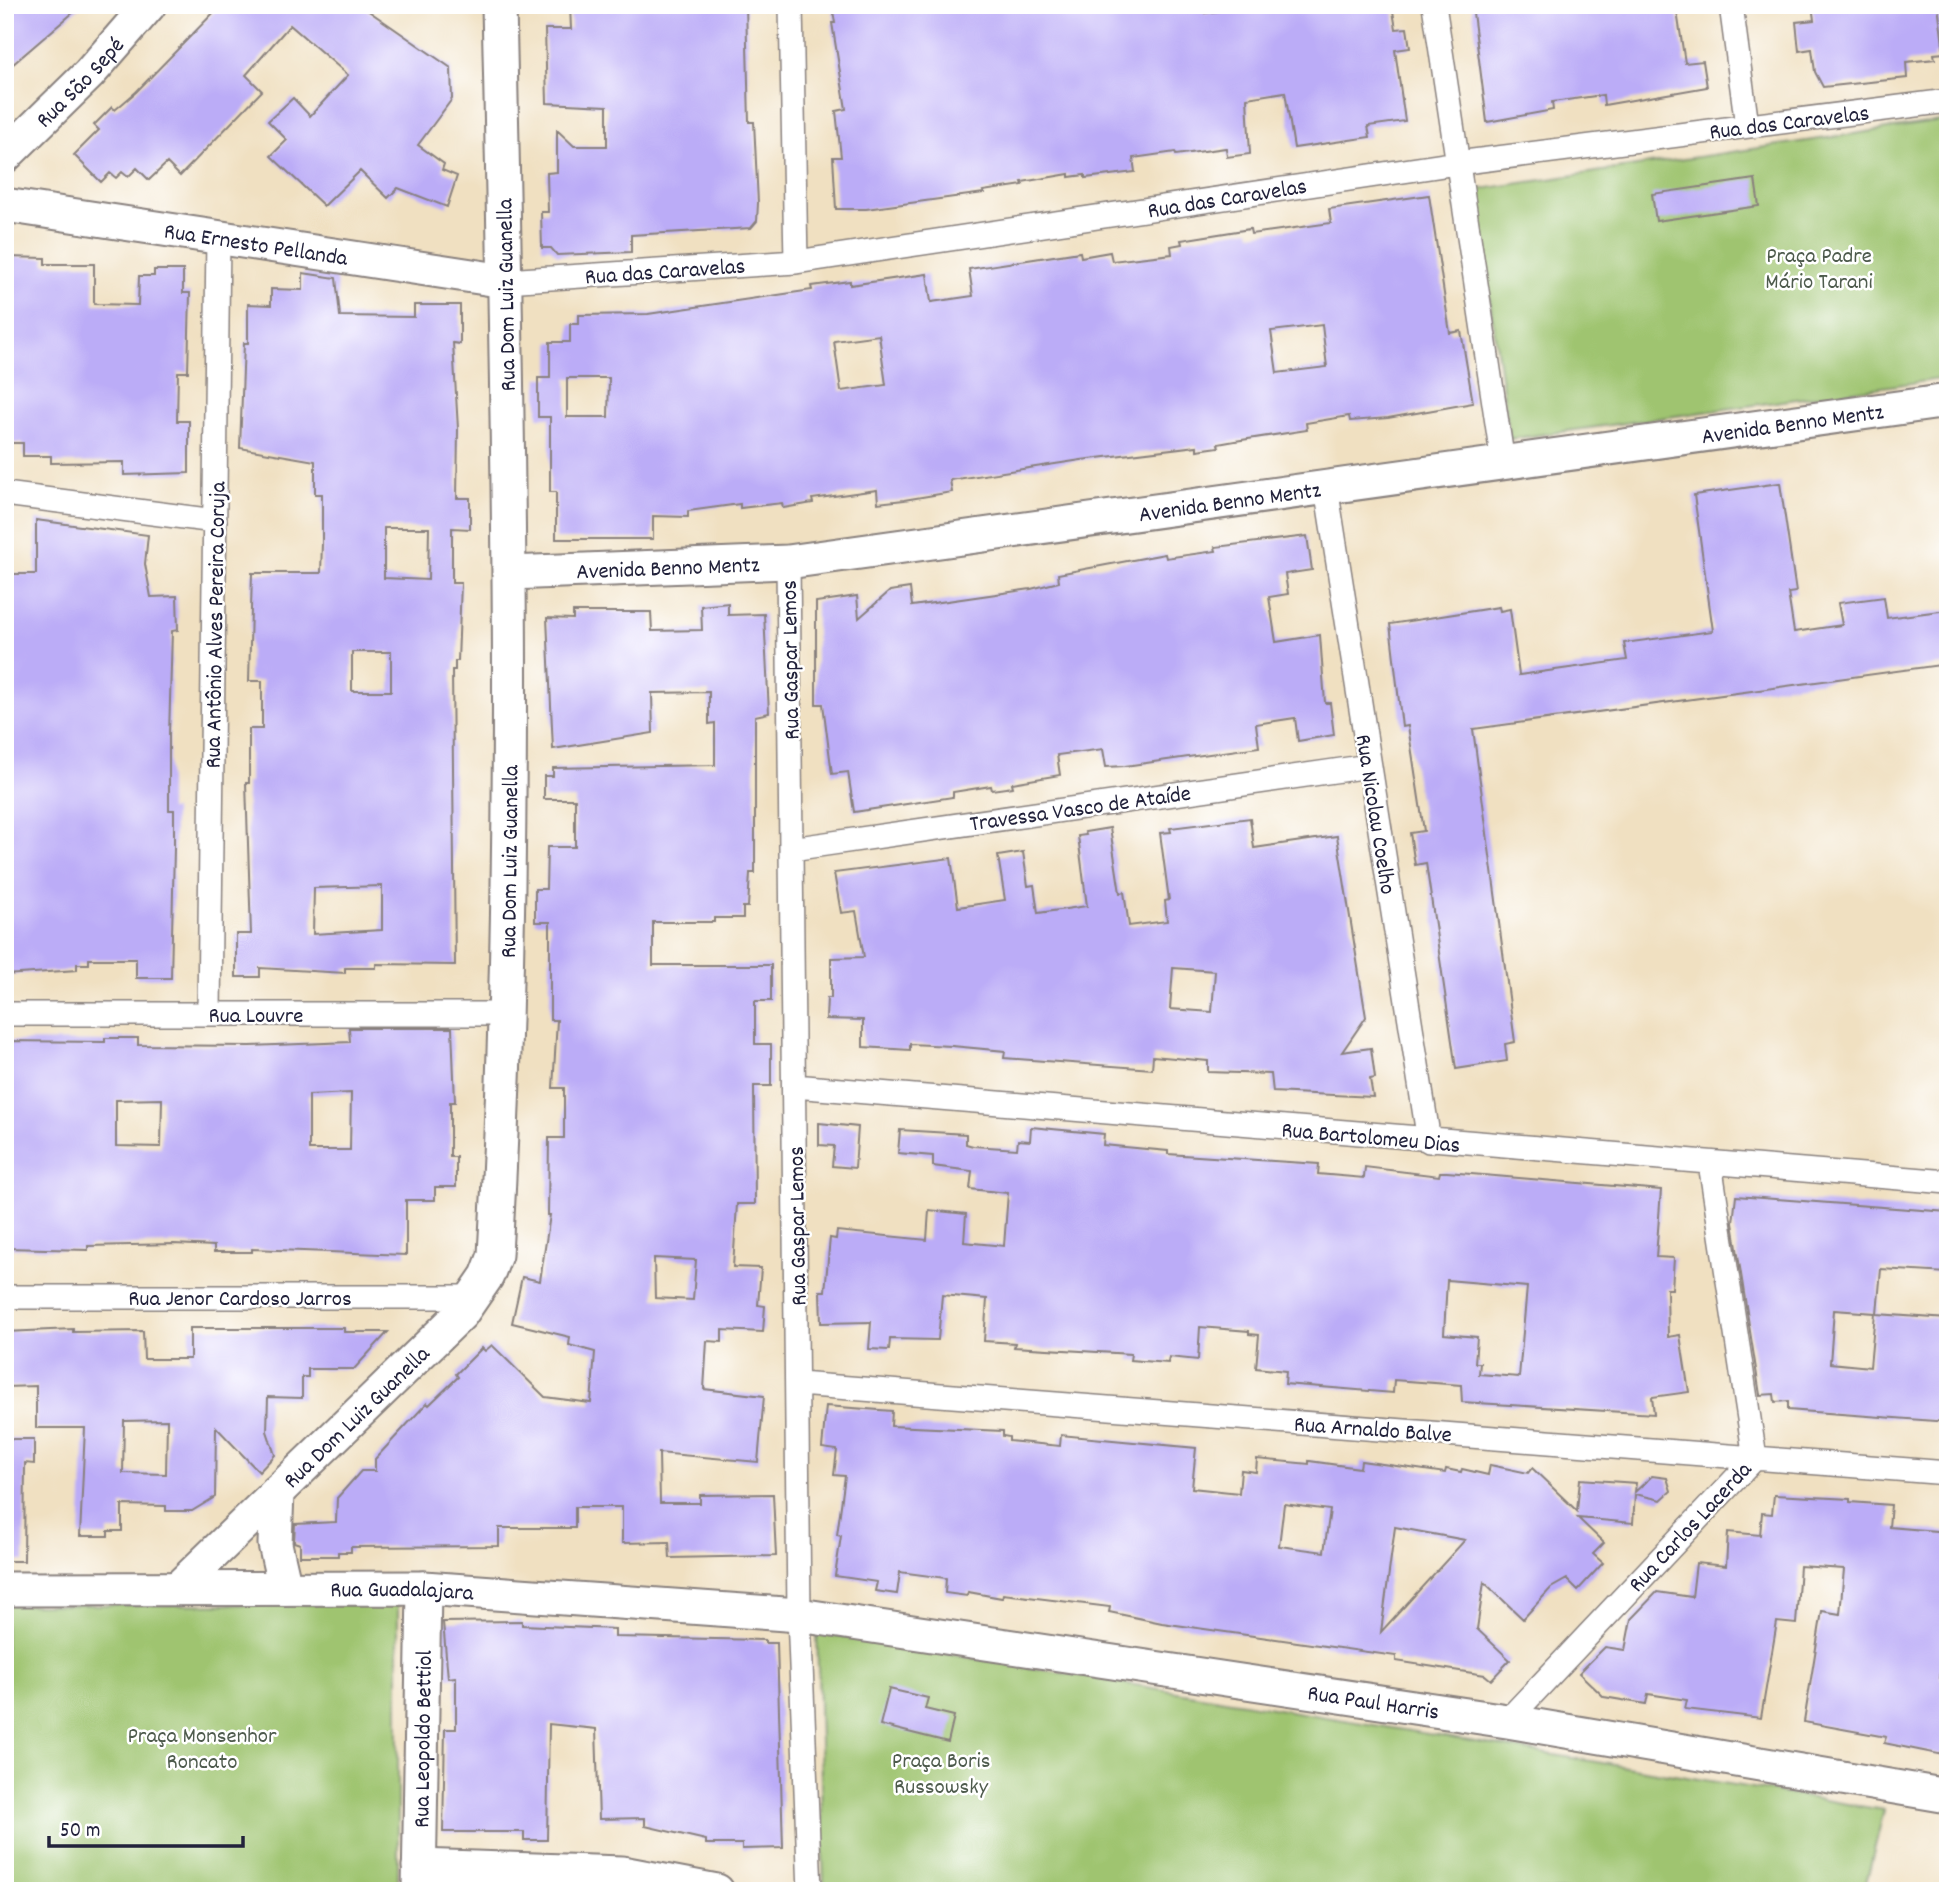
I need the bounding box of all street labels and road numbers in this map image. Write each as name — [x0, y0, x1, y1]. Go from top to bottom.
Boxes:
street label: Rua São Sepé — [30, 31, 134, 137]
street label: Rua das Caravelas — [1708, 98, 1871, 151]
street label: Rua das Caravelas — [1146, 172, 1310, 229]
street label: Rua Dom Luiz Guanella — [490, 197, 527, 392]
street label: Rua Ernesto Pellanda — [162, 216, 351, 277]
street label: Rua das Caravelas — [584, 251, 747, 296]
street label: Avenida Benno Mentz — [1700, 397, 1886, 455]
street label: Avenida Benno Mentz — [1137, 475, 1323, 533]
street label: Rua Antônio Alves Pereira Coruja — [198, 480, 237, 769]
street label: Avenida Benno Mentz — [576, 550, 761, 590]
street label: Rua Gaspar Lemos — [775, 580, 810, 740]
street label: Rua Nicolau Coelho — [1345, 732, 1402, 897]
street label: Rua Dom Luiz Guanella — [494, 764, 529, 959]
street label: Travessa Vasco de Ataíde — [968, 779, 1193, 842]
street label: Rua Louvre — [209, 1001, 303, 1034]
street label: Rua Bartolomeu Dias — [1280, 1115, 1462, 1164]
street label: Rua Gaspar Lemos — [782, 1146, 817, 1306]
street label: Rua Jenor Cardoso Jarros — [128, 1284, 352, 1317]
street label: Rua Dom Luiz Guanella — [277, 1339, 440, 1498]
street label: Rua Arnaldo Balve — [1293, 1410, 1453, 1453]
street label: Rua Carlos Lacerda — [1622, 1455, 1762, 1601]
street label: Rua Guadalajara — [330, 1575, 476, 1612]
street label: Rua Leopoldo Bettiol — [407, 1649, 443, 1828]
street label: Rua Paul Harris — [1305, 1678, 1441, 1731]

